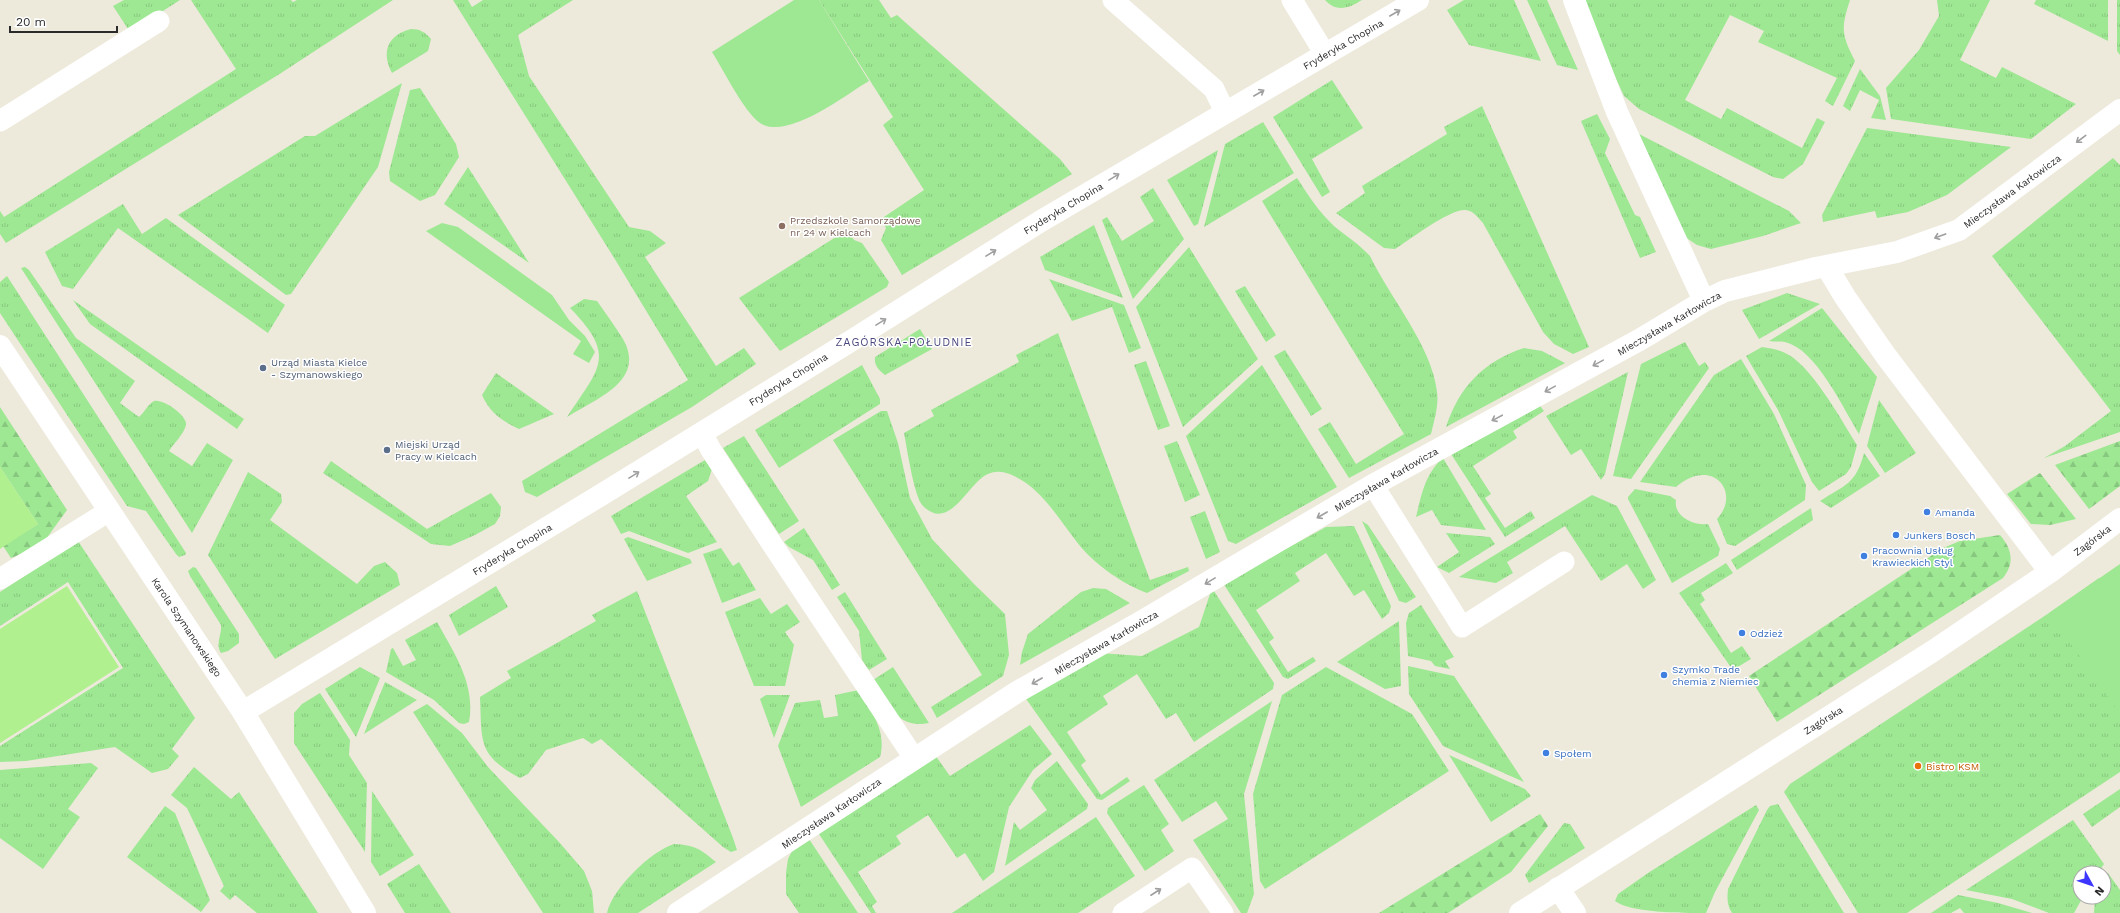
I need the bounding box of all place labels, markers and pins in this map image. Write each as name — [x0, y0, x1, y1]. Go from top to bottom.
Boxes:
place label: Przedszkole Samorządowe nr 24 w Kielcach — [790, 215, 921, 238]
marker: Przedszkole Samorządowe nr 24 w Kielcach — [777, 221, 787, 231]
place label: Urząd Miasta Kielce - Szymanowskiego — [271, 357, 368, 380]
marker: Urząd Miasta Kielce - Szymanowskiego — [258, 363, 268, 373]
place label: Miejski Urząd Pracy w Kielcach — [395, 439, 477, 462]
marker: Miejski Urząd Pracy w Kielcach — [382, 445, 392, 455]
marker: Amanda — [1922, 507, 1932, 517]
place label: Amanda — [1935, 507, 1975, 518]
marker: Junkers Bosch — [1891, 530, 1901, 540]
place label: Junkers Bosch — [1904, 530, 1975, 541]
place label: Pracownia Usług Krawieckich Styl — [1872, 545, 1953, 568]
marker: Pracownia Usług Krawieckich Styl — [1859, 551, 1869, 561]
marker: Odzież — [1737, 628, 1747, 638]
place label: Odzież — [1750, 628, 1783, 639]
place label: Szymko Trade chemia z Niemiec — [1672, 664, 1759, 687]
marker: Szymko Trade chemia z Niemiec — [1659, 670, 1669, 680]
marker: Społem — [1541, 748, 1551, 758]
place label: Społem — [1554, 748, 1592, 759]
marker: Bistro KSM — [1913, 761, 1923, 771]
place label: Bistro KSM — [1926, 761, 1979, 772]

